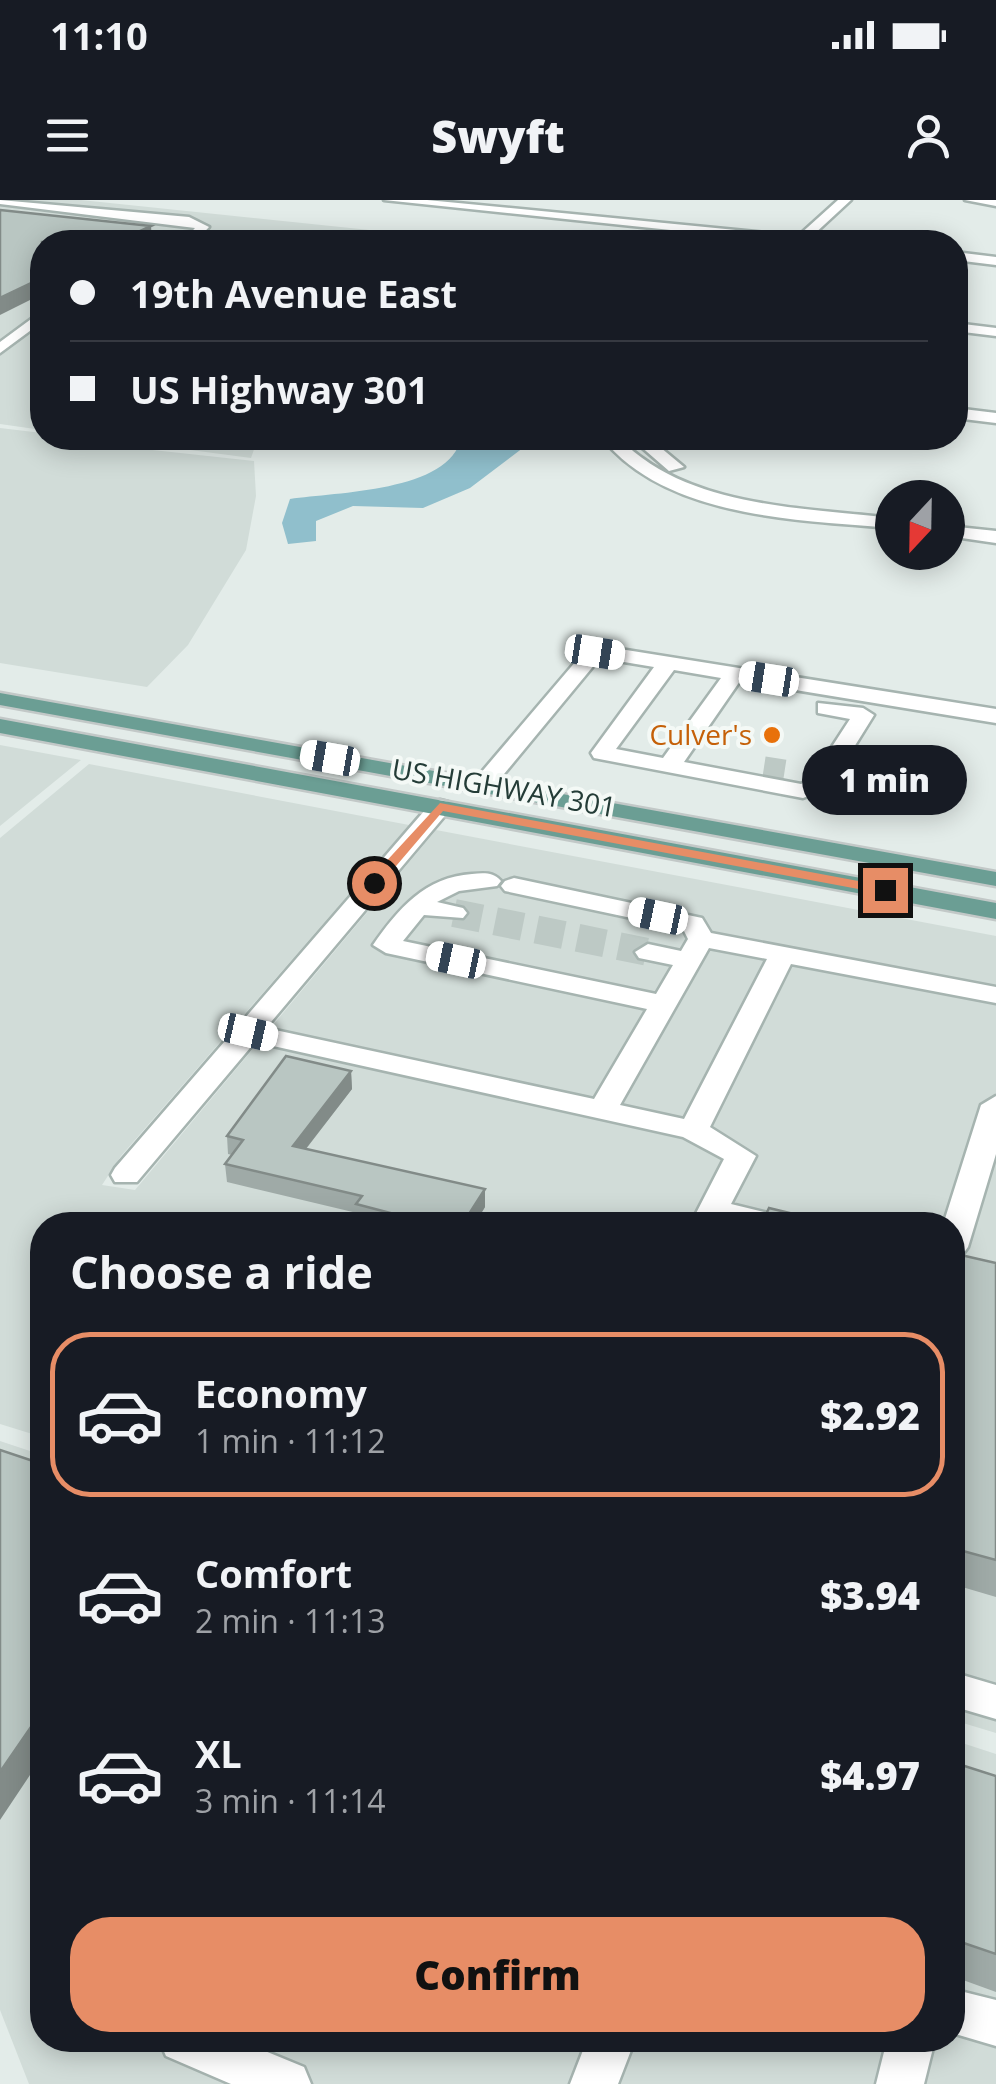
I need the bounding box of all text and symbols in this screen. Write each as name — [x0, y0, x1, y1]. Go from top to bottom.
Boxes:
text: 11:10 — [50, 9, 148, 61]
text: Swyft — [431, 105, 565, 166]
icon: menu — [40, 108, 95, 163]
icon: person — [901, 108, 956, 163]
text: 19th Avenue East — [130, 267, 457, 319]
text: US Highway 301 — [130, 363, 429, 415]
north arrow — [875, 480, 965, 570]
map controls — [875, 480, 965, 570]
car — [563, 632, 627, 672]
car — [737, 659, 801, 699]
place label: Culver's — [649, 715, 752, 753]
marker: Culver's — [761, 724, 783, 746]
car — [298, 738, 362, 778]
callout: 1 min — [802, 745, 968, 815]
street label: US HIGHWAY 301 — [389, 749, 619, 825]
text: 1 min — [839, 758, 930, 801]
route start — [352, 861, 397, 906]
route end — [863, 868, 908, 913]
car — [626, 895, 690, 937]
car — [424, 939, 488, 981]
car — [215, 1011, 281, 1053]
text: Choose a ride — [70, 1241, 373, 1302]
text: Economy — [195, 1367, 367, 1419]
icon: car — [75, 1370, 165, 1460]
text: $2.92 — [820, 1389, 920, 1441]
text: 1 min · 11:12 — [195, 1419, 386, 1462]
text: Comfort — [195, 1547, 352, 1599]
icon: car — [75, 1550, 165, 1640]
text: $3.94 — [820, 1569, 920, 1621]
text: 2 min · 11:13 — [195, 1599, 386, 1642]
text: XL — [195, 1727, 242, 1779]
icon: car — [75, 1730, 165, 1820]
text: $4.97 — [820, 1749, 920, 1801]
text: 3 min · 11:14 — [195, 1779, 386, 1822]
button: Confirm — [70, 1917, 925, 2032]

